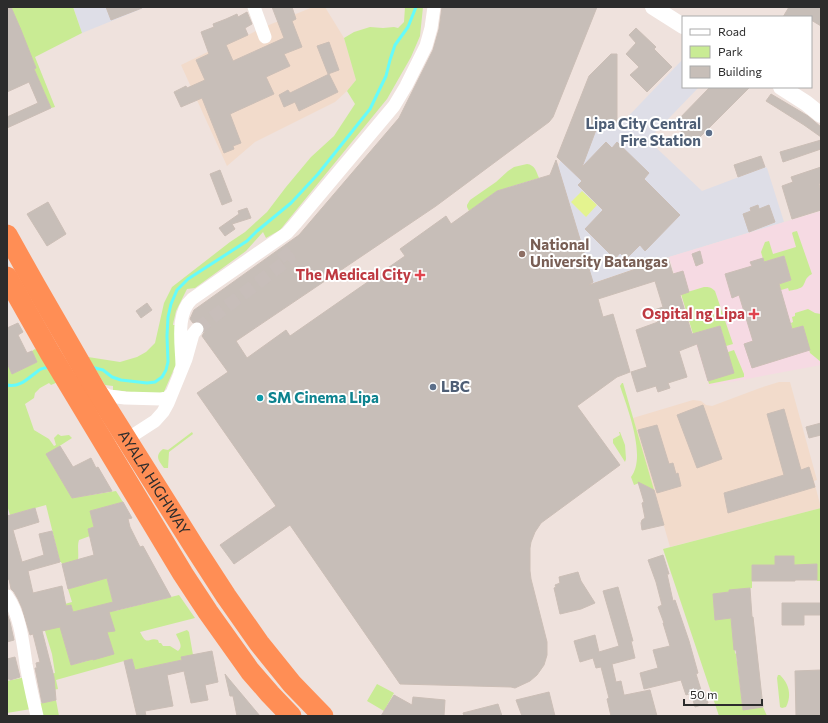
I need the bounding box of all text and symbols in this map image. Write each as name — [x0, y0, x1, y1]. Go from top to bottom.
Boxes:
legend — [682, 16, 812, 88]
text: Road — [718, 24, 746, 38]
text: Park — [718, 44, 744, 58]
text: Building — [718, 64, 762, 78]
place label: Lipa City Central Fire Station — [585, 114, 701, 149]
marker: Lipa City Central Fire Station — [704, 128, 714, 138]
place label: National University Batangas — [530, 235, 668, 270]
marker: National University Batangas — [517, 249, 527, 259]
place label: The Medical City — [296, 265, 412, 283]
marker: The Medical City — [414, 269, 426, 281]
place label: Ospital ng Lipa — [642, 304, 745, 322]
marker: Ospital ng Lipa — [748, 308, 760, 320]
place label: LBC — [441, 377, 470, 395]
marker: LBC — [428, 382, 438, 392]
place label: SM Cinema Lipa — [268, 388, 379, 406]
marker: SM Cinema Lipa — [255, 393, 265, 403]
street label: AYALA HIGHWAY — [115, 426, 194, 538]
scale bar — [684, 681, 762, 707]
text: 50 m — [690, 687, 718, 701]

